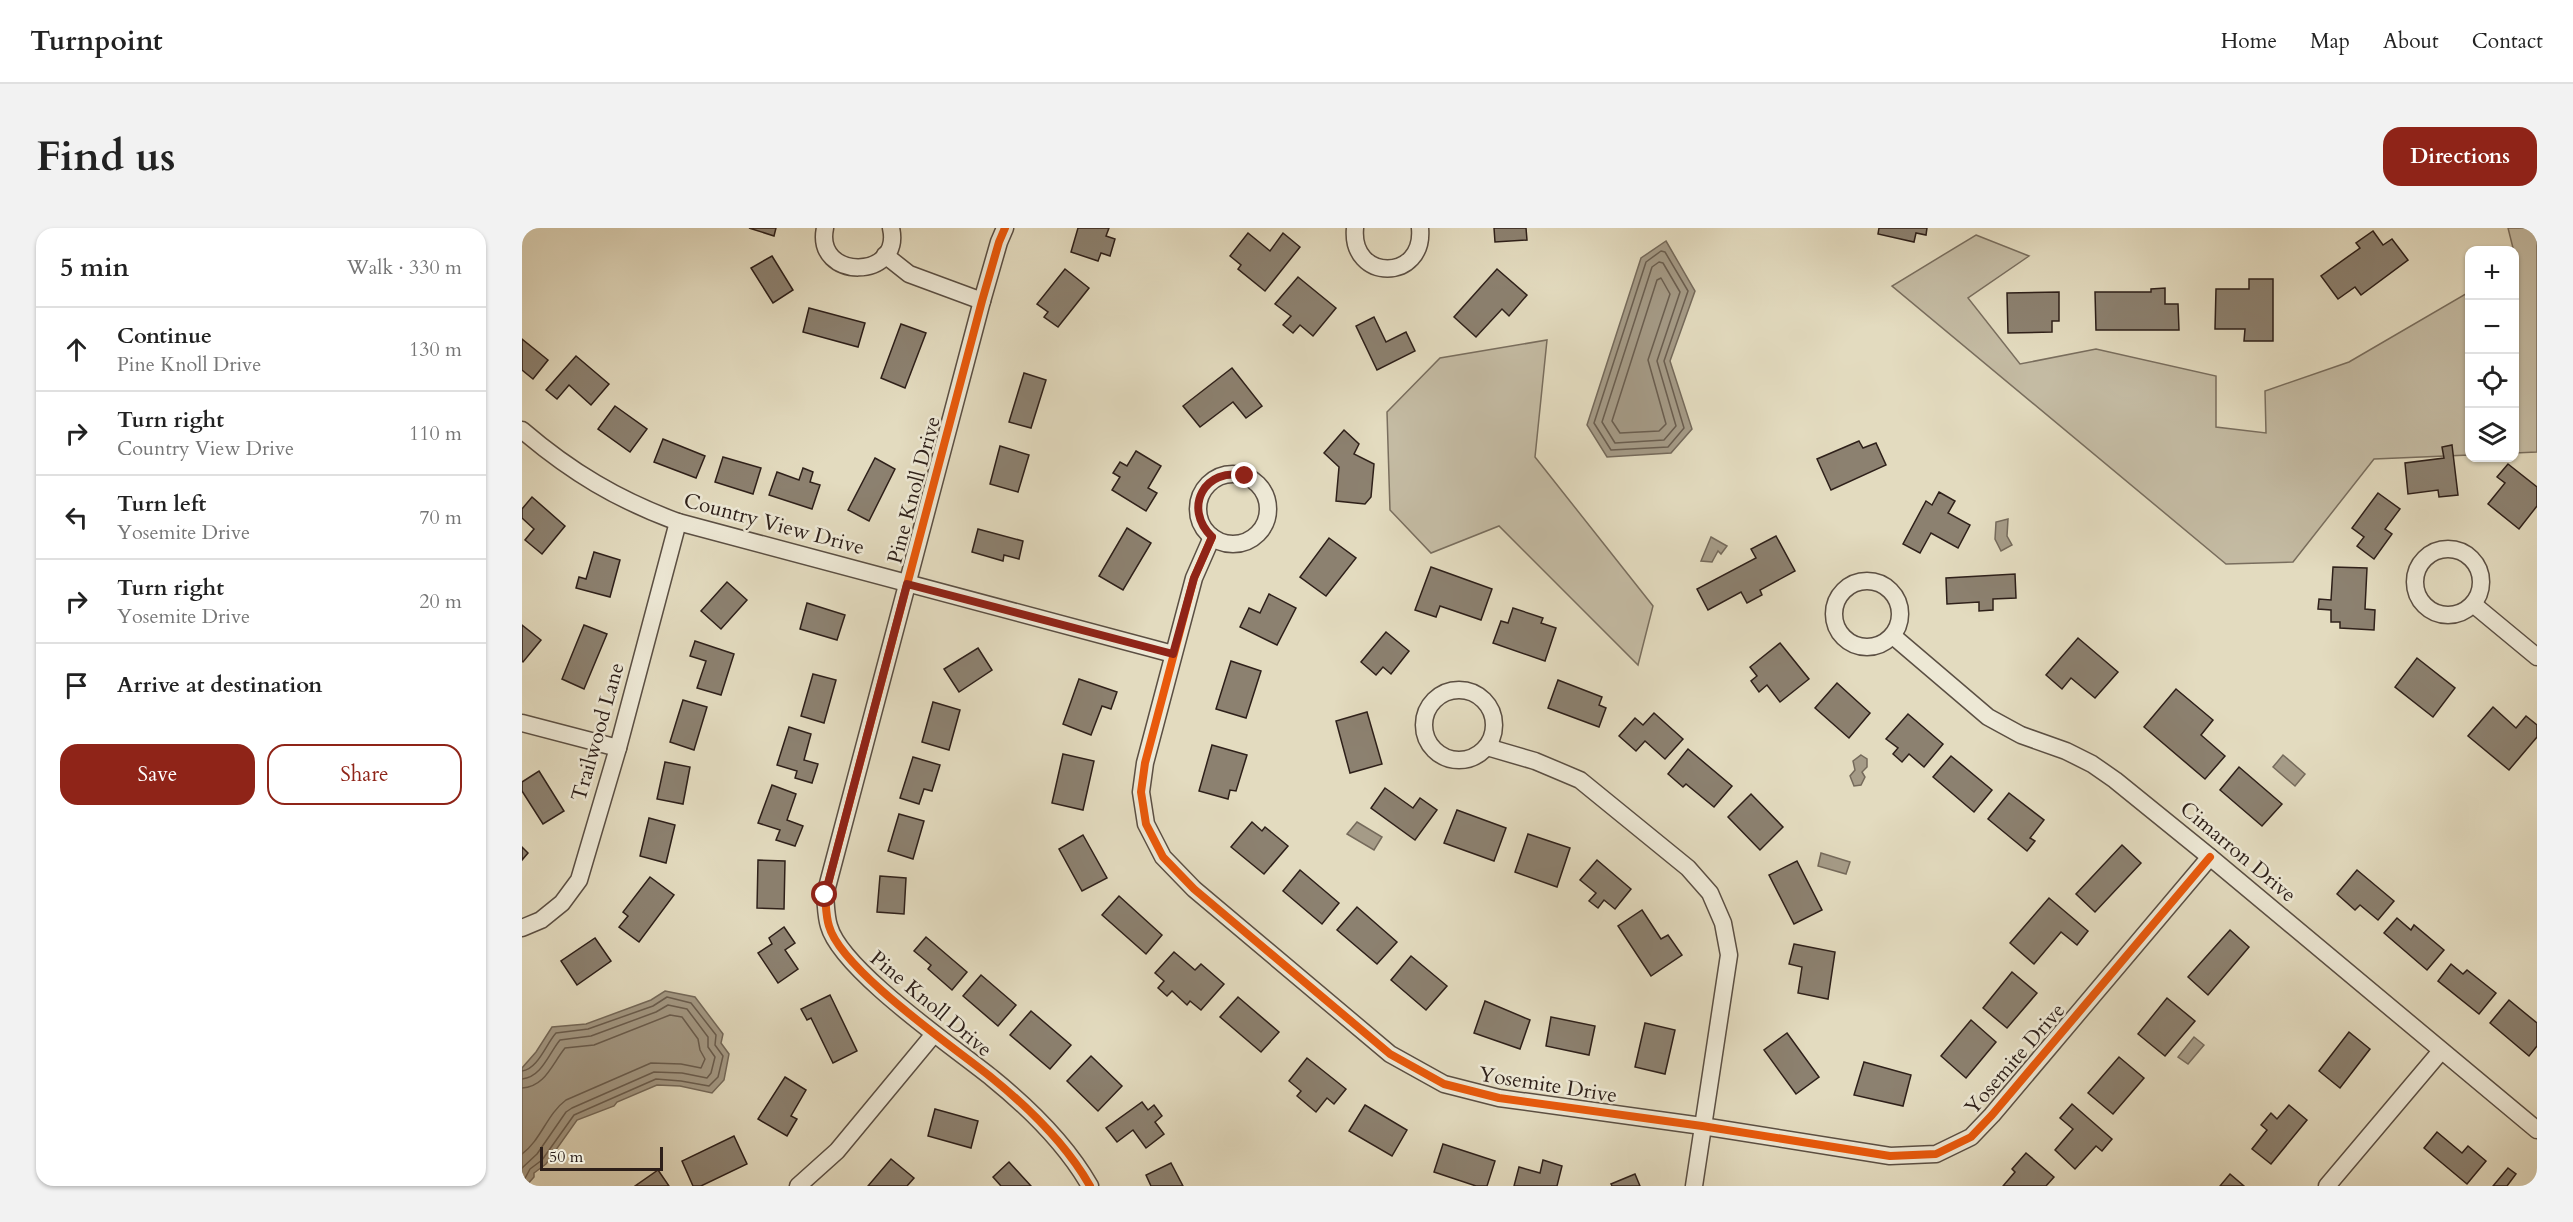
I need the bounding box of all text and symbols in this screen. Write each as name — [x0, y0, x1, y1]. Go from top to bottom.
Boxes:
text: Turnpoint — [30, 22, 163, 60]
text: Home — [2221, 27, 2277, 56]
text: Map — [2310, 27, 2350, 56]
text: About — [2383, 27, 2439, 56]
text: Contact — [2472, 27, 2543, 56]
button: Directions — [2383, 127, 2537, 186]
text: Find us — [36, 128, 176, 185]
map controls — [2465, 246, 2519, 462]
button: + — [2465, 246, 2519, 300]
text: 5 min — [60, 250, 129, 285]
text: Walk · 330 m — [347, 254, 462, 281]
button: − — [2465, 300, 2519, 354]
text: Continue — [117, 321, 212, 351]
icon: ahead — [60, 333, 93, 366]
text: 130 m — [409, 336, 462, 363]
text: Pine Knoll Drive — [117, 351, 261, 378]
button: locate — [2465, 354, 2519, 408]
text: Turn right — [117, 405, 224, 435]
button: layers — [2465, 408, 2519, 462]
street label: Pine Knoll Drive — [880, 413, 948, 567]
icon: right — [60, 417, 93, 450]
text: 110 m — [409, 420, 462, 447]
text: Country View Drive — [117, 435, 294, 462]
route end — [1231, 462, 1257, 488]
street label: Country View Drive — [680, 486, 868, 562]
text: Turn left — [117, 489, 206, 519]
icon: left — [60, 501, 93, 534]
text: 70 m — [419, 504, 462, 531]
text: Yosemite Drive — [117, 519, 250, 546]
text: Turn right — [117, 573, 224, 603]
icon: right — [60, 585, 93, 618]
text: 20 m — [419, 588, 462, 615]
text: Yosemite Drive — [117, 603, 250, 630]
street label: Trailwood Lane — [564, 659, 632, 805]
icon: arrive — [60, 669, 93, 702]
text: Arrive at destination — [117, 670, 322, 700]
button: Save — [60, 744, 255, 805]
button: Share — [267, 744, 462, 805]
street label: Cimarron Drive — [2174, 795, 2302, 909]
route start — [811, 881, 837, 907]
street label: Pine Knoll Drive — [864, 944, 998, 1064]
street label: Yosemite Drive — [1958, 997, 2072, 1121]
street label: Yosemite Drive — [1477, 1060, 1619, 1110]
scale bar — [540, 1144, 663, 1172]
text: 50 m — [549, 1146, 583, 1168]

